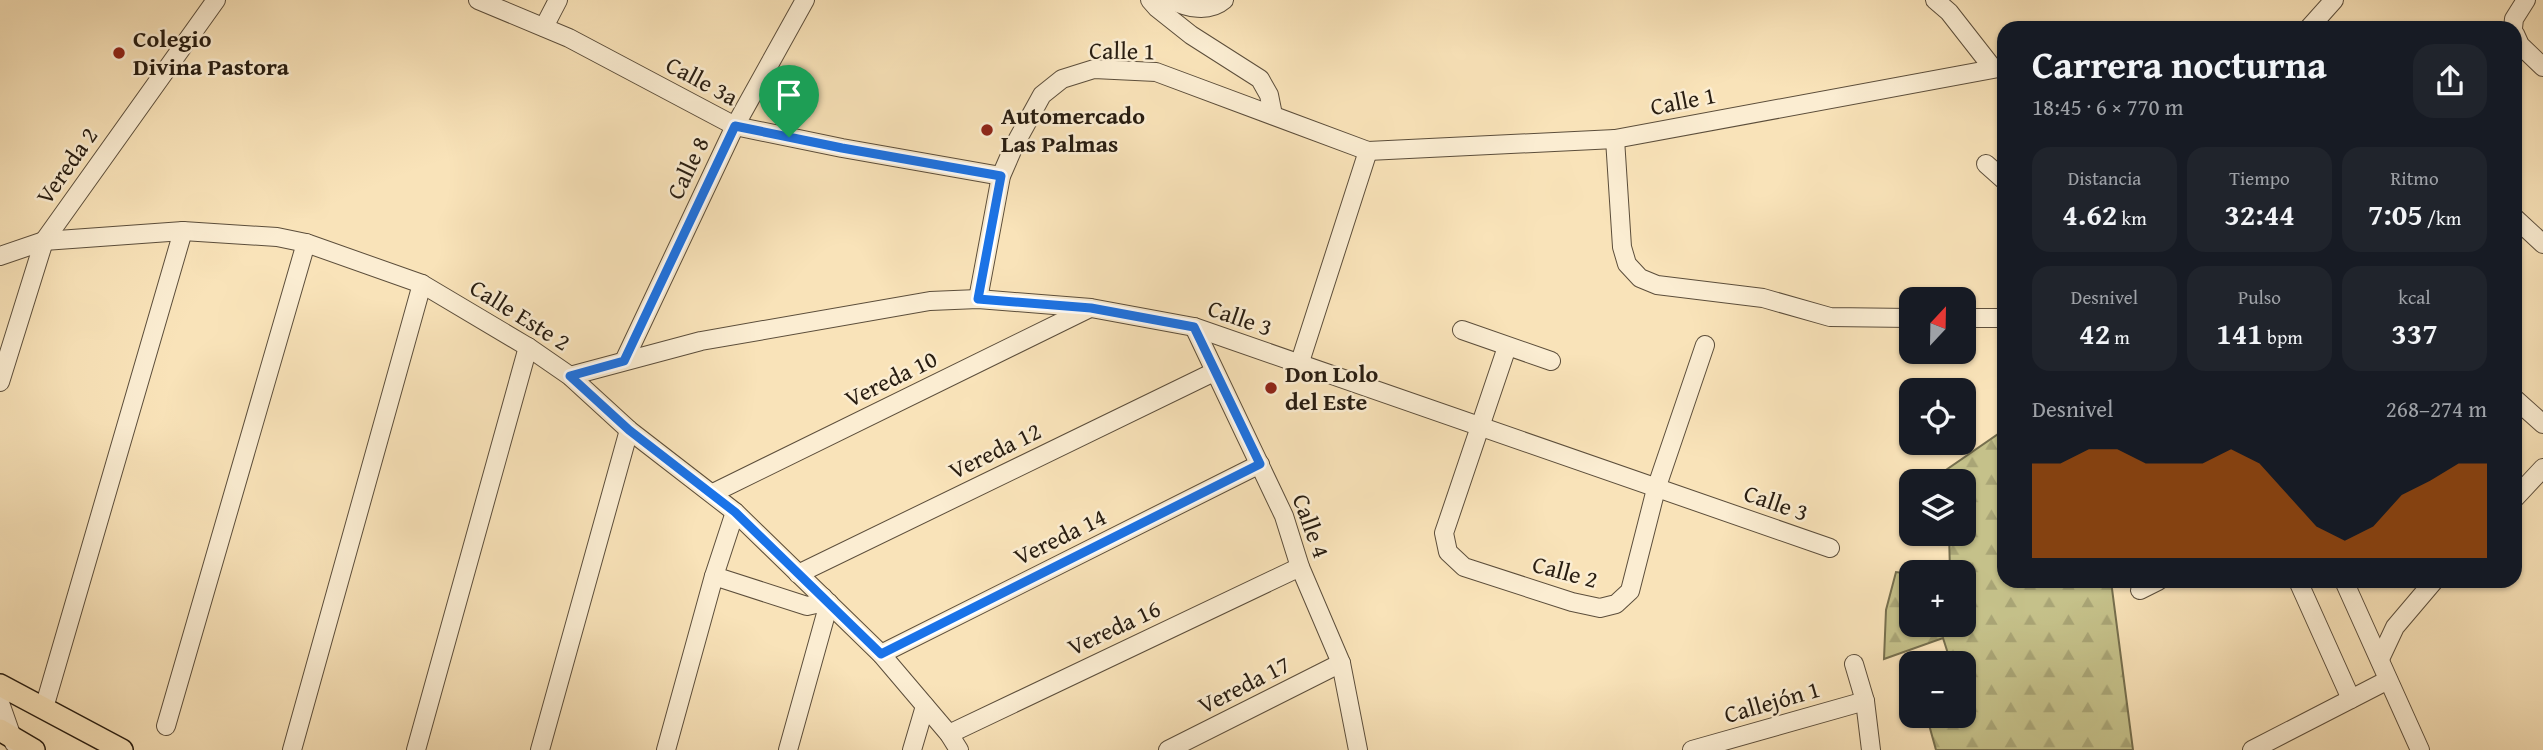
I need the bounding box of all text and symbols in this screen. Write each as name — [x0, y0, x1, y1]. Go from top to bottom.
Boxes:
place label: Colegio Divina Pastora — [133, 21, 290, 84]
street label: Calle 1 — [1089, 32, 1155, 69]
text: Carrera nocturna — [2032, 36, 2327, 92]
button: share — [2413, 44, 2487, 118]
marker: Colegio Divina Pastora — [111, 45, 127, 61]
street label: Calle 3a — [660, 47, 745, 114]
pin — [759, 65, 819, 137]
icon: arrive — [770, 76, 808, 114]
street label: Calle 1 — [1647, 77, 1719, 124]
text: 18:45 · 6 × 770 m — [2032, 90, 2184, 123]
place label: Automercado Las Palmas — [1001, 98, 1145, 161]
street label: Vereda 2 — [27, 120, 106, 212]
marker: Automercado Las Palmas — [979, 122, 995, 138]
street label: Calle 8 — [657, 130, 718, 205]
text: Distancia — [2068, 164, 2141, 192]
text: Tiempo — [2229, 164, 2290, 192]
text: Ritmo — [2390, 164, 2439, 192]
text: 4.62 — [2062, 192, 2117, 236]
text: 32:44 — [2224, 192, 2295, 236]
text: 7:05 — [2368, 192, 2423, 236]
text: km — [2117, 204, 2147, 232]
text: /km — [2423, 204, 2461, 232]
street label: Calle Este 2 — [463, 270, 577, 359]
text: Desnivel — [2071, 283, 2138, 311]
text: Pulso — [2238, 283, 2281, 311]
text: kcal — [2398, 283, 2431, 311]
north arrow — [1899, 287, 1976, 364]
map controls — [1899, 287, 1976, 728]
street label: Calle 3 — [1203, 290, 1277, 345]
text: 42 — [2079, 311, 2110, 355]
text: 141 — [2216, 311, 2263, 355]
text: 337 — [2391, 311, 2438, 355]
text: m — [2110, 323, 2130, 351]
text: bpm — [2263, 323, 2303, 351]
street label: Vereda 10 — [839, 341, 943, 416]
place label: Don Lolo del Este — [1285, 356, 1379, 419]
button: locate — [1899, 378, 1976, 455]
marker: Don Lolo del Este — [1263, 380, 1279, 396]
text: Desnivel — [2032, 392, 2113, 425]
text: 268–274 m — [2386, 392, 2487, 425]
street label: Vereda 12 — [943, 413, 1047, 488]
button: layers — [1899, 469, 1976, 546]
street label: Calle 3 — [1739, 475, 1813, 530]
street label: Calle 4 — [1284, 489, 1339, 563]
street label: Vereda 14 — [1008, 499, 1112, 574]
street label: Calle 2 — [1529, 546, 1602, 597]
button: + — [1899, 560, 1976, 637]
street label: Vereda 16 — [1062, 591, 1166, 664]
street label: Vereda 17 — [1192, 647, 1296, 723]
button: − — [1899, 651, 1976, 728]
street label: Callejón 1 — [1720, 671, 1824, 732]

